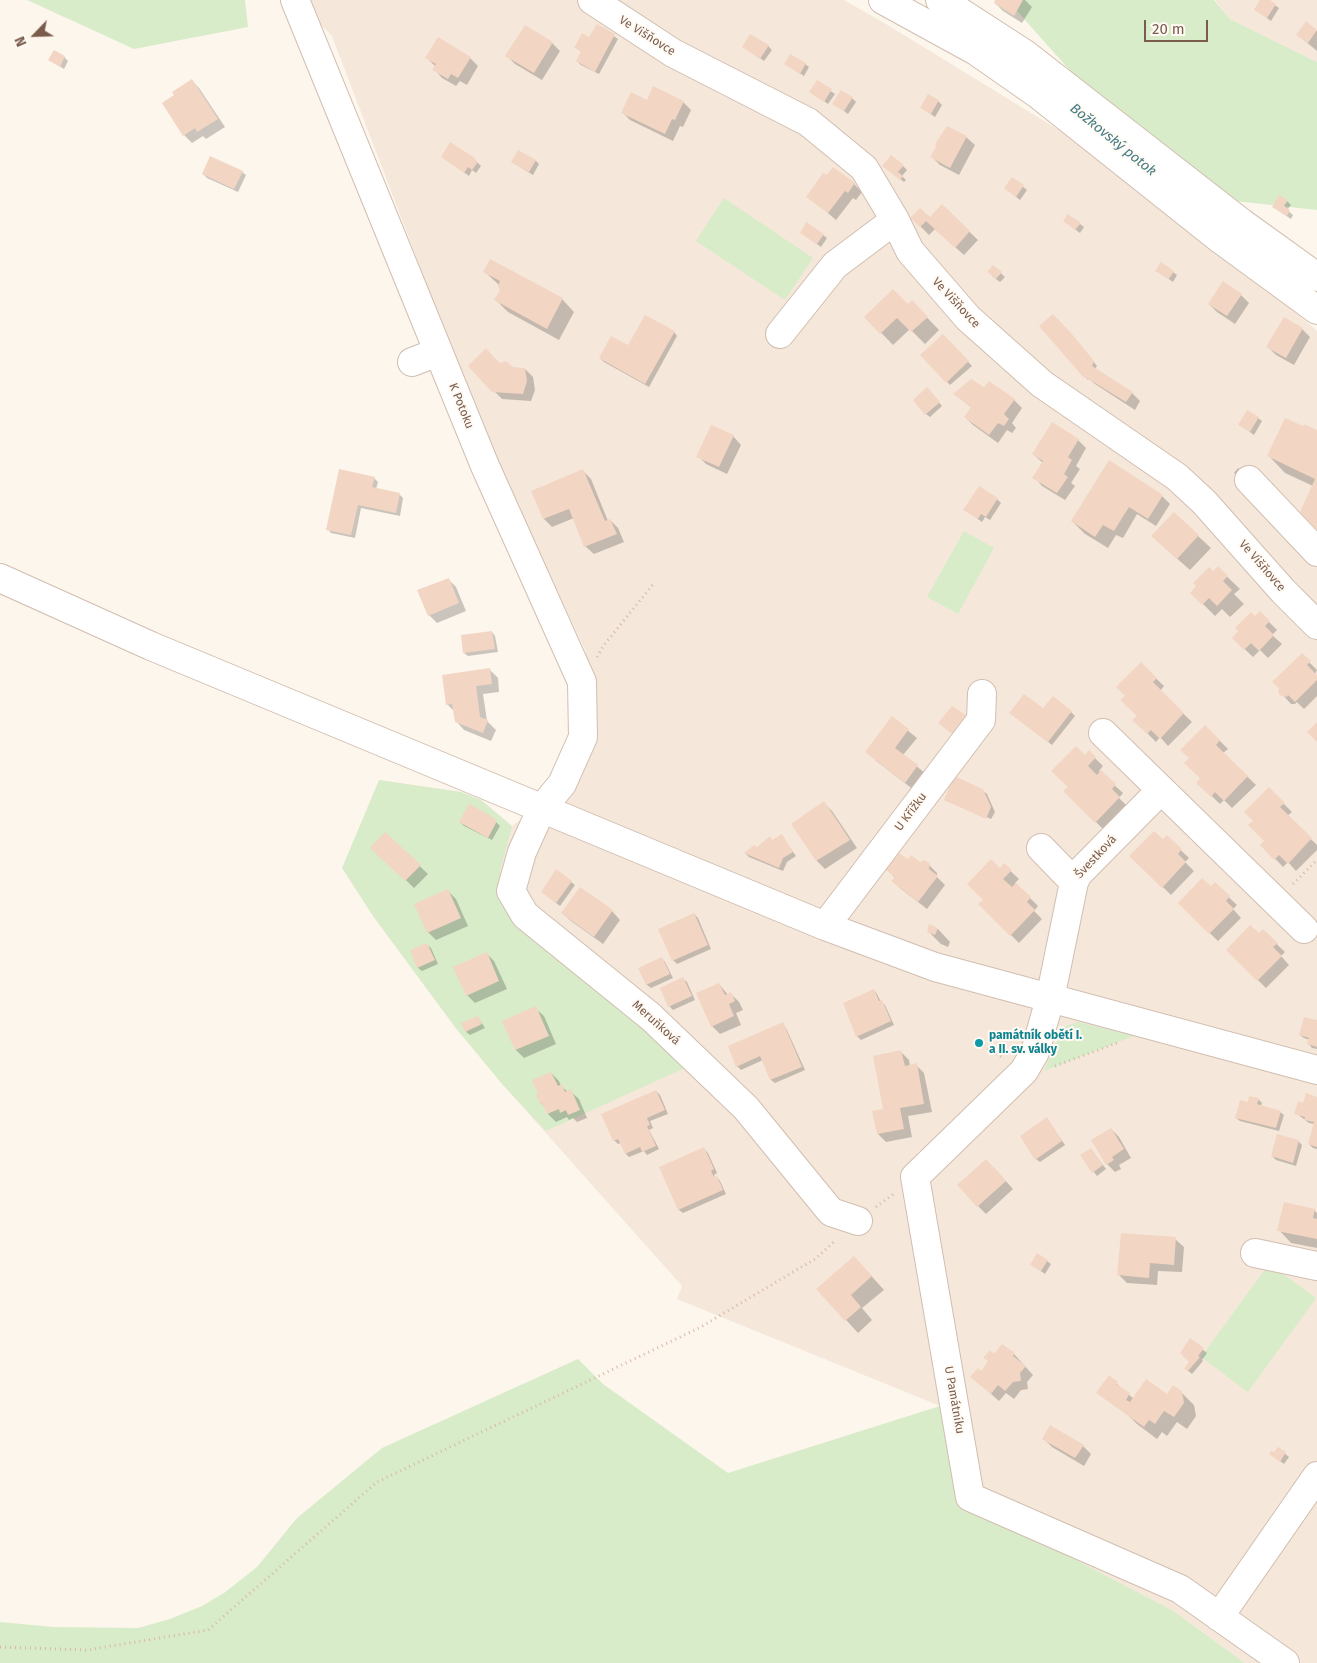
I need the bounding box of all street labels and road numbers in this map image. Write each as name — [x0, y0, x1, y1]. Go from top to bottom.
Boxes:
street label: Ve Višňovce — [616, 13, 678, 59]
street label: Ve Višňovce — [929, 275, 983, 331]
street label: K Potoku — [445, 381, 477, 431]
street label: Ve Višňovce — [1236, 537, 1288, 595]
street label: U Křížku — [892, 790, 930, 834]
street label: Švestková — [1072, 832, 1120, 882]
street label: Meruňková — [629, 998, 683, 1048]
street label: U Památníku — [941, 1365, 967, 1435]

